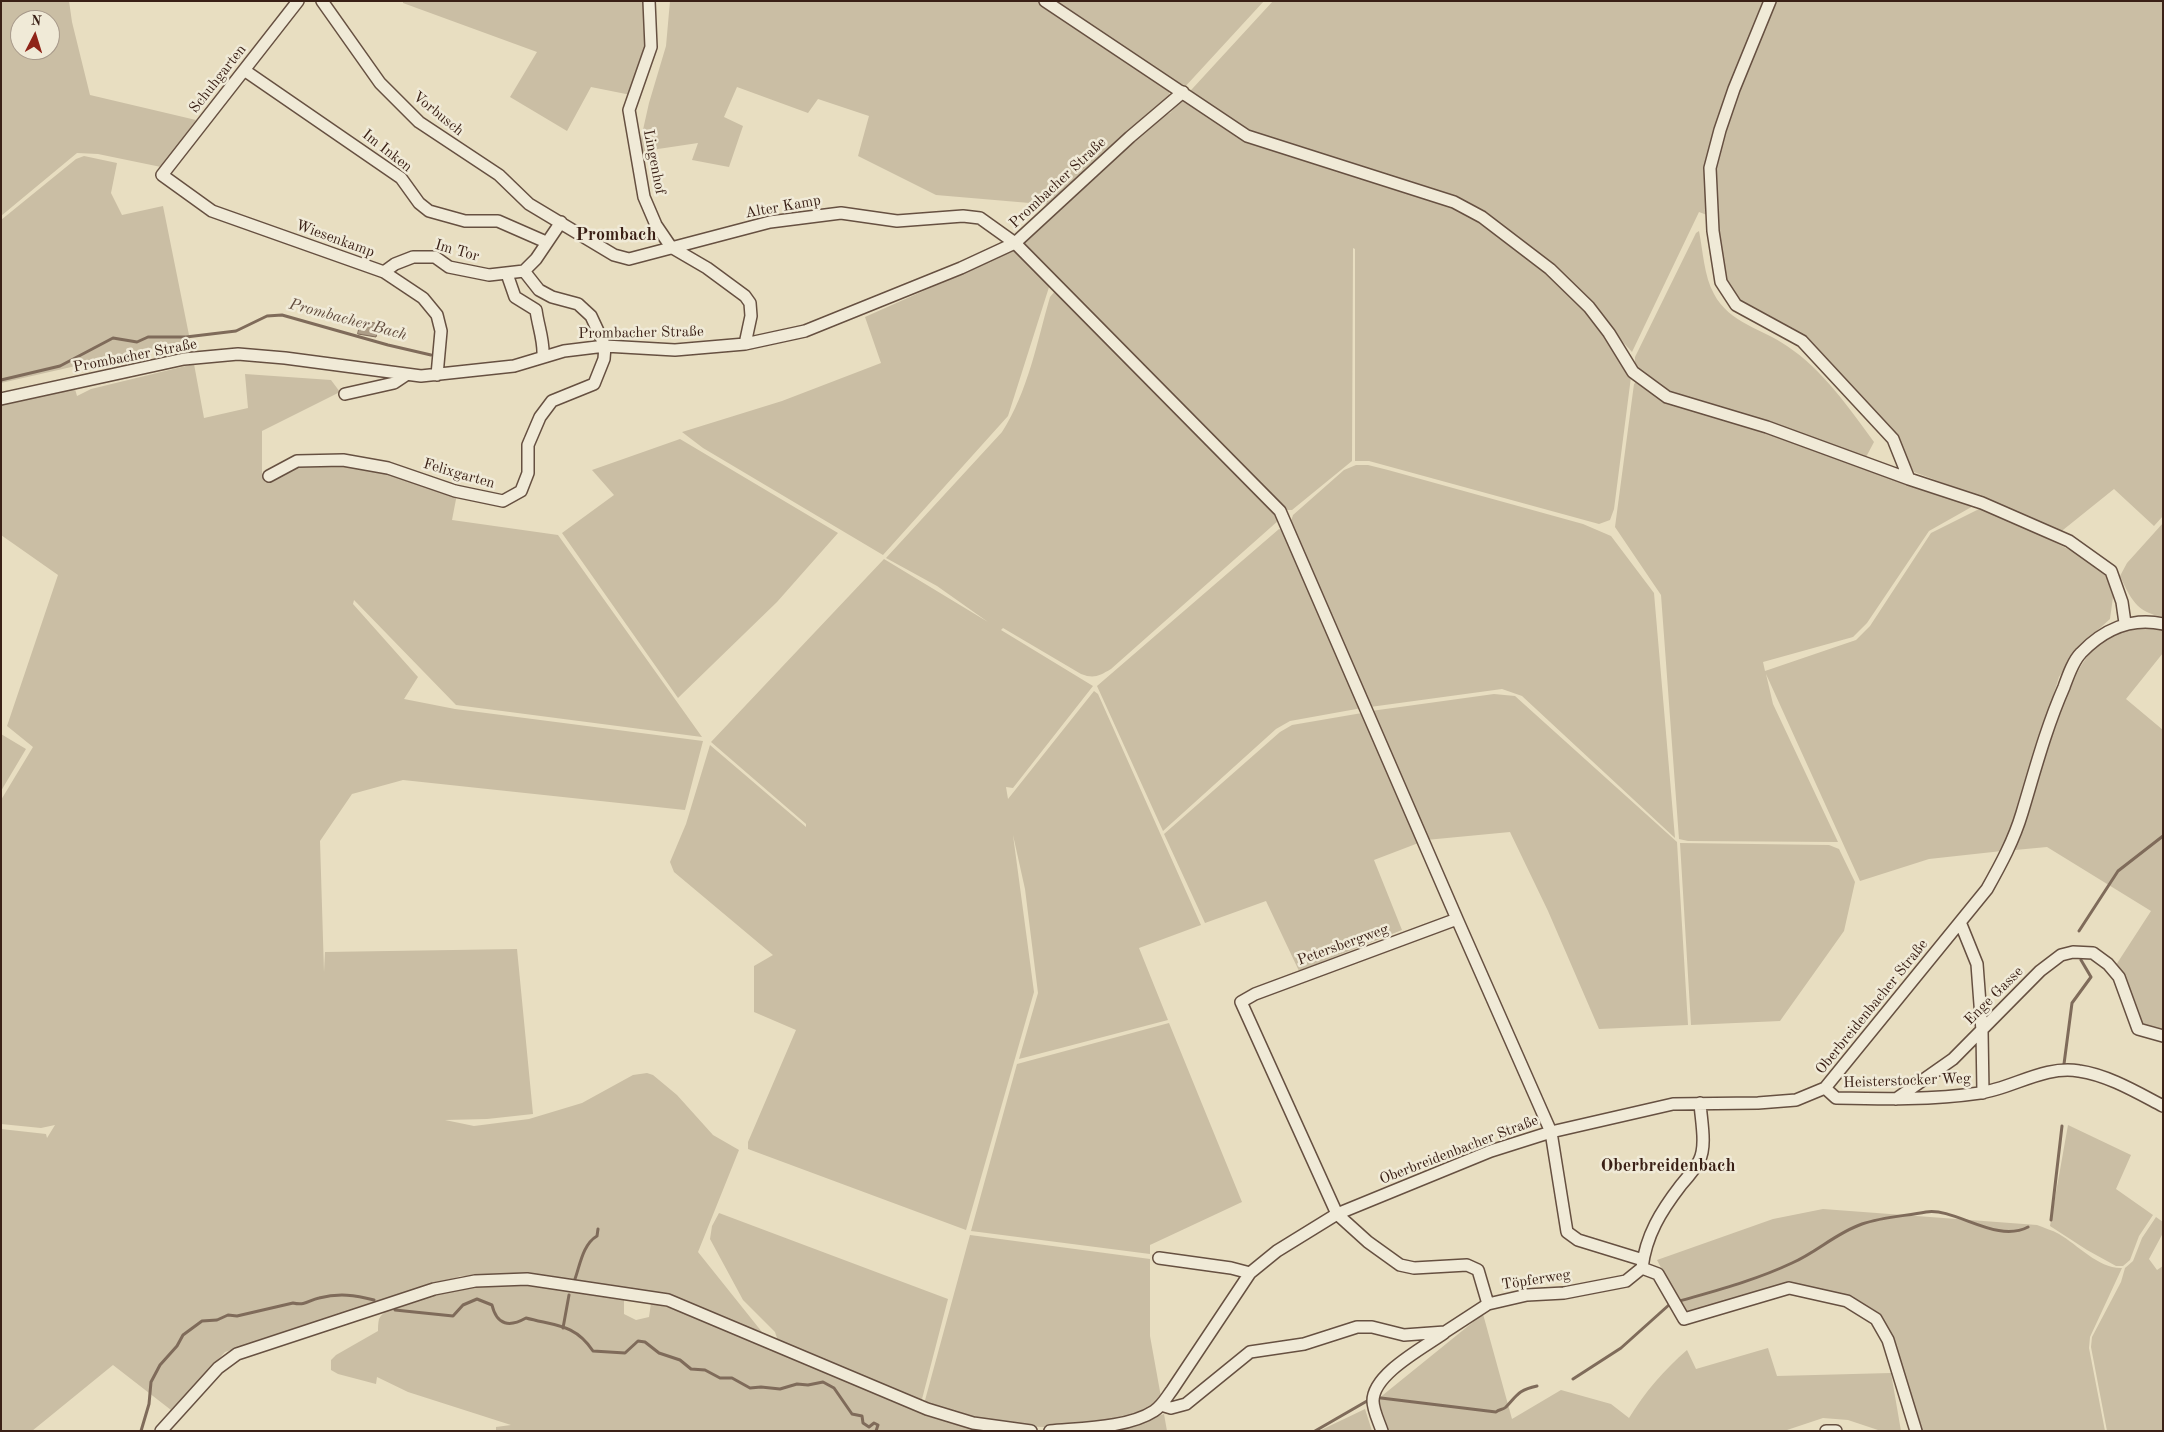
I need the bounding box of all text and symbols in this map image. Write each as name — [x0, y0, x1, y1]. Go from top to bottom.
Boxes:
north arrow — [10, 10, 60, 60]
text: N — [30, 14, 42, 28]
street label: Schuhgarten — [186, 41, 250, 117]
street label: Vorbusch — [409, 88, 467, 140]
street label: Im Inken — [358, 126, 416, 176]
street label: Lingenhof — [639, 128, 669, 196]
street label: Prombacher Straße — [1006, 134, 1110, 232]
street label: Alter Kamp — [744, 191, 822, 223]
street label: Wiesenkamp — [293, 216, 377, 262]
district label: Prombach — [575, 224, 657, 246]
street label: Im Tor — [433, 236, 481, 266]
water label: Prombacher Bach — [287, 295, 409, 345]
street label: Prombacher Straße — [578, 323, 704, 343]
street label: Prombacher Straße — [72, 335, 198, 377]
street label: Felixgarten — [421, 455, 497, 493]
street label: Petersbergweg — [1295, 920, 1391, 970]
street label: Oberbreidenbacher Straße — [1812, 936, 1932, 1078]
street label: Enge Gasse — [1961, 963, 2027, 1029]
street label: Heisterstocker Weg — [1843, 1070, 1971, 1092]
street label: Oberbreidenbacher Straße — [1377, 1111, 1541, 1189]
district label: Oberbreidenbach — [1600, 1155, 1736, 1177]
street label: Töpferweg — [1500, 1266, 1572, 1294]

